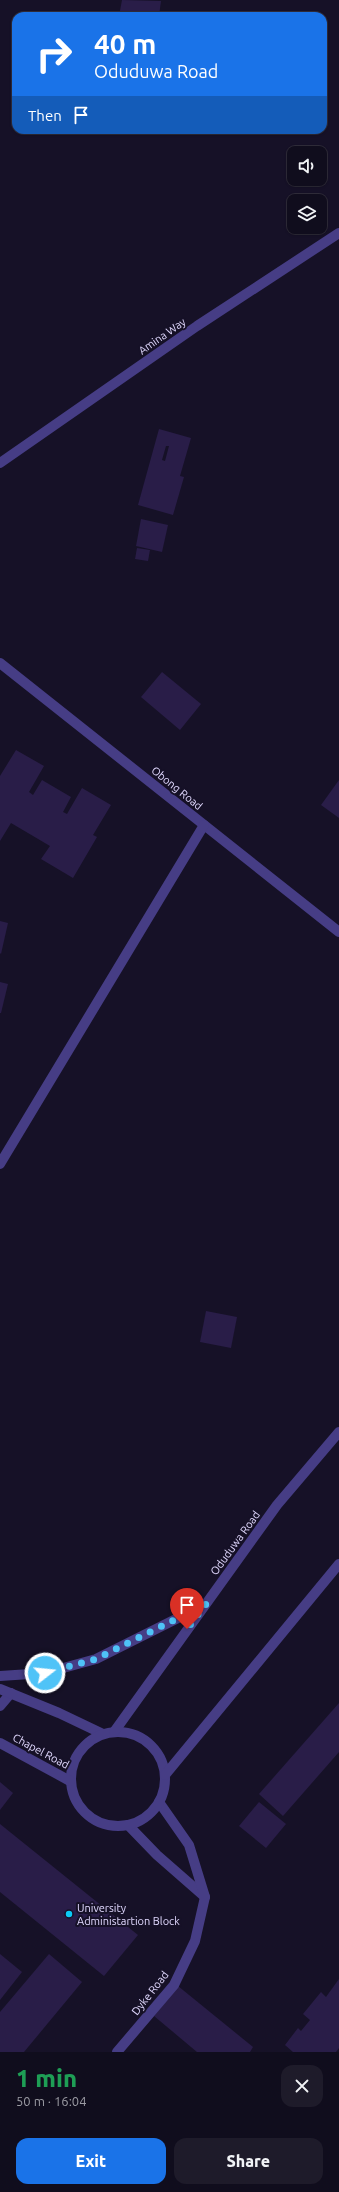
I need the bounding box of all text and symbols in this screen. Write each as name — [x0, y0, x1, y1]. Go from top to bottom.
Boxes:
icon: right — [28, 28, 80, 80]
text: 40 m — [94, 28, 156, 59]
text: Oduduwa Road — [94, 61, 218, 81]
icon: arrive — [70, 104, 92, 126]
text: Then — [28, 107, 62, 124]
map controls — [287, 146, 327, 234]
button: sound — [287, 146, 327, 186]
button: layers — [287, 194, 327, 234]
street label: Amina Way — [136, 315, 188, 357]
street label: Obong Road — [149, 764, 205, 812]
street label: Oduduwa Road — [208, 1509, 262, 1577]
pin — [170, 1588, 204, 1629]
icon: arrive — [176, 1594, 198, 1616]
position arrow — [24, 1652, 66, 1694]
street label: Chapel Road — [11, 1731, 71, 1771]
place label: University Administartion Block — [77, 1902, 180, 1927]
marker: University Administartion Block — [64, 1909, 74, 1919]
street label: Dyke Road — [129, 1969, 171, 2017]
text: 1 min — [16, 2065, 77, 2092]
button: close — [281, 2065, 323, 2107]
text: 50 m · 16:04 — [16, 2094, 87, 2108]
button: Exit — [16, 2138, 166, 2184]
button: Share — [174, 2138, 323, 2184]

